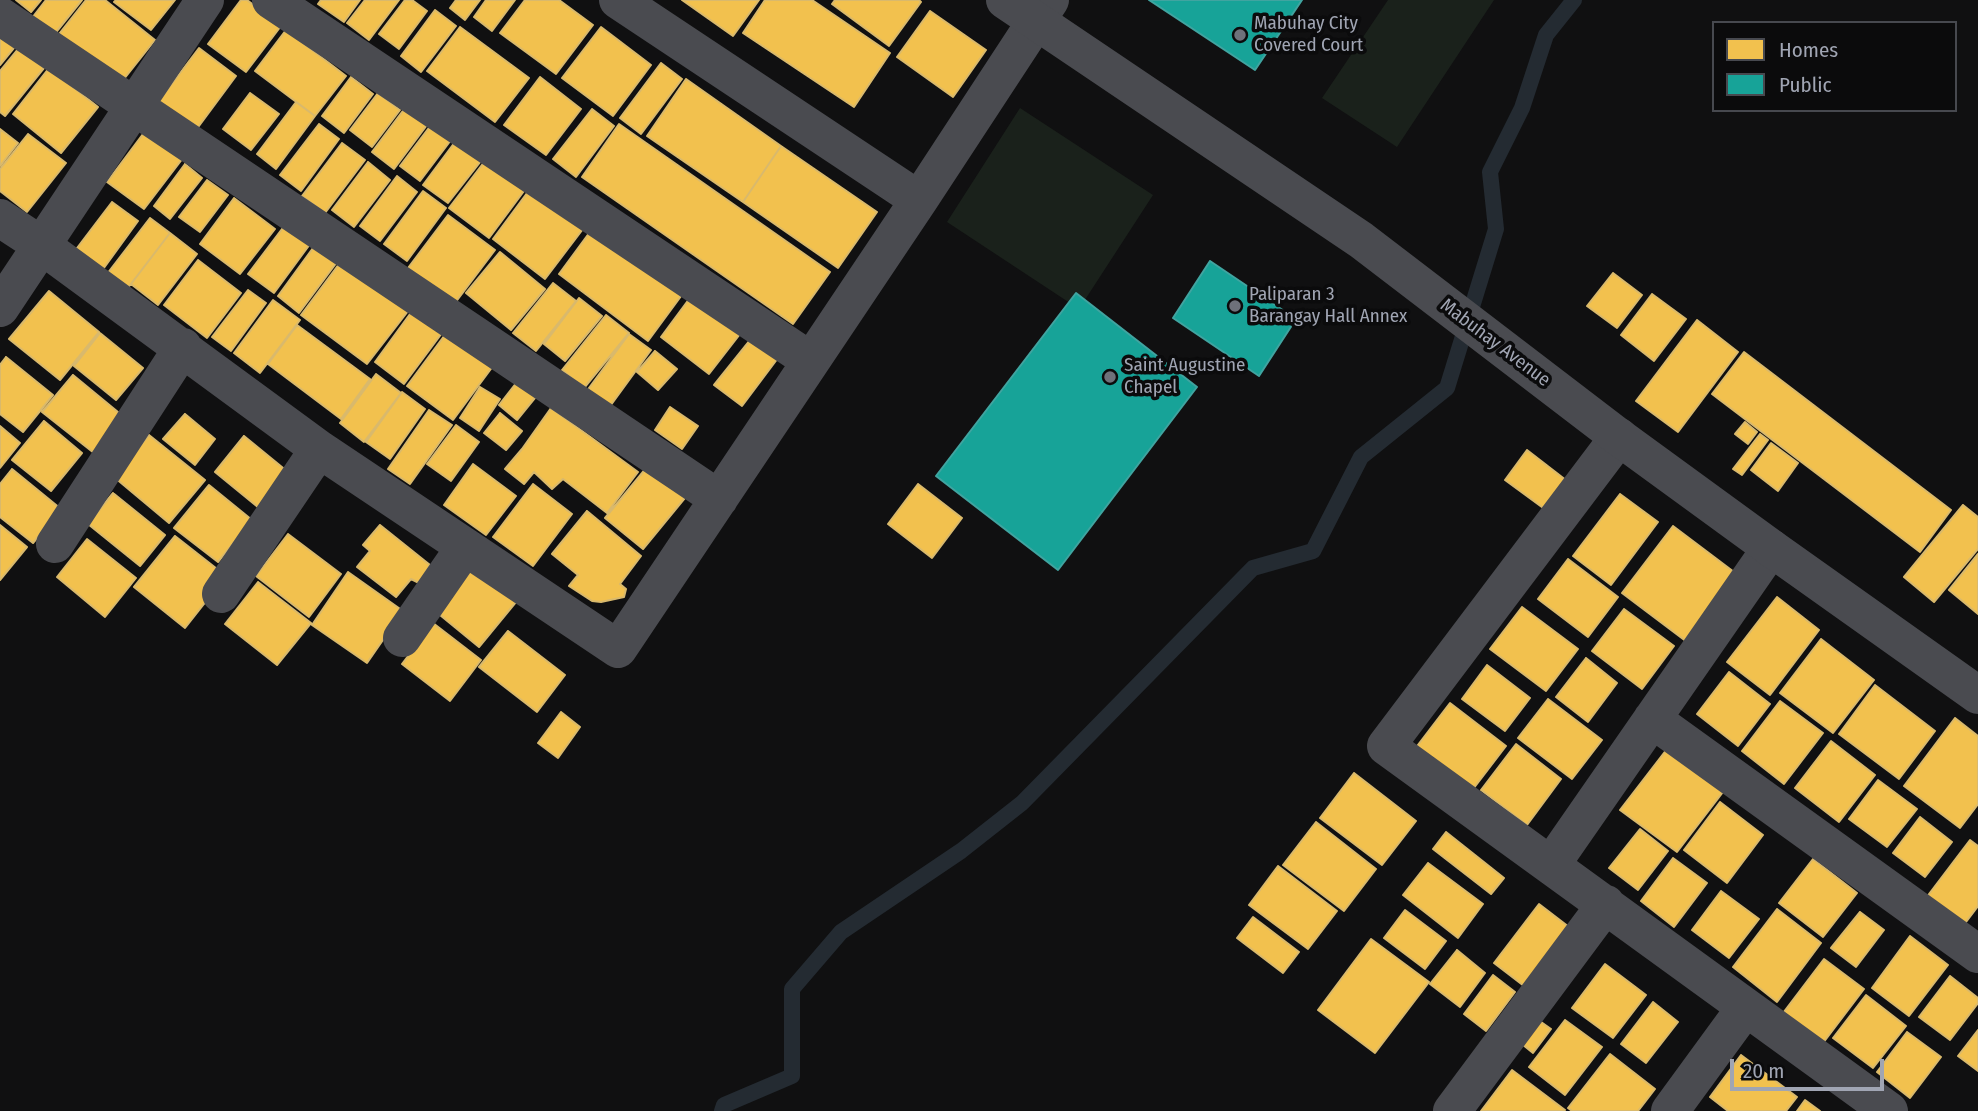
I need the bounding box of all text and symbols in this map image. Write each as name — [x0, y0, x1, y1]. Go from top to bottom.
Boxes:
place label: Mabuhay City Covered Court — [1254, 13, 1363, 57]
legend — [1712, 21, 1957, 112]
marker: Mabuhay City Covered Court — [1232, 27, 1248, 43]
text: Homes — [1779, 37, 1838, 63]
text: Public — [1779, 72, 1831, 98]
place label: Paliparan 3 Barangay Hall Annex — [1249, 284, 1407, 328]
street label: Mabuhay Avenue — [1435, 294, 1555, 392]
marker: Paliparan 3 Barangay Hall Annex — [1227, 298, 1243, 314]
place label: Saint Augustine Chapel — [1124, 355, 1245, 399]
marker: Saint Augustine Chapel — [1102, 369, 1118, 385]
scale bar — [1733, 1044, 1887, 1088]
text: 20 m — [1743, 1058, 1784, 1084]

